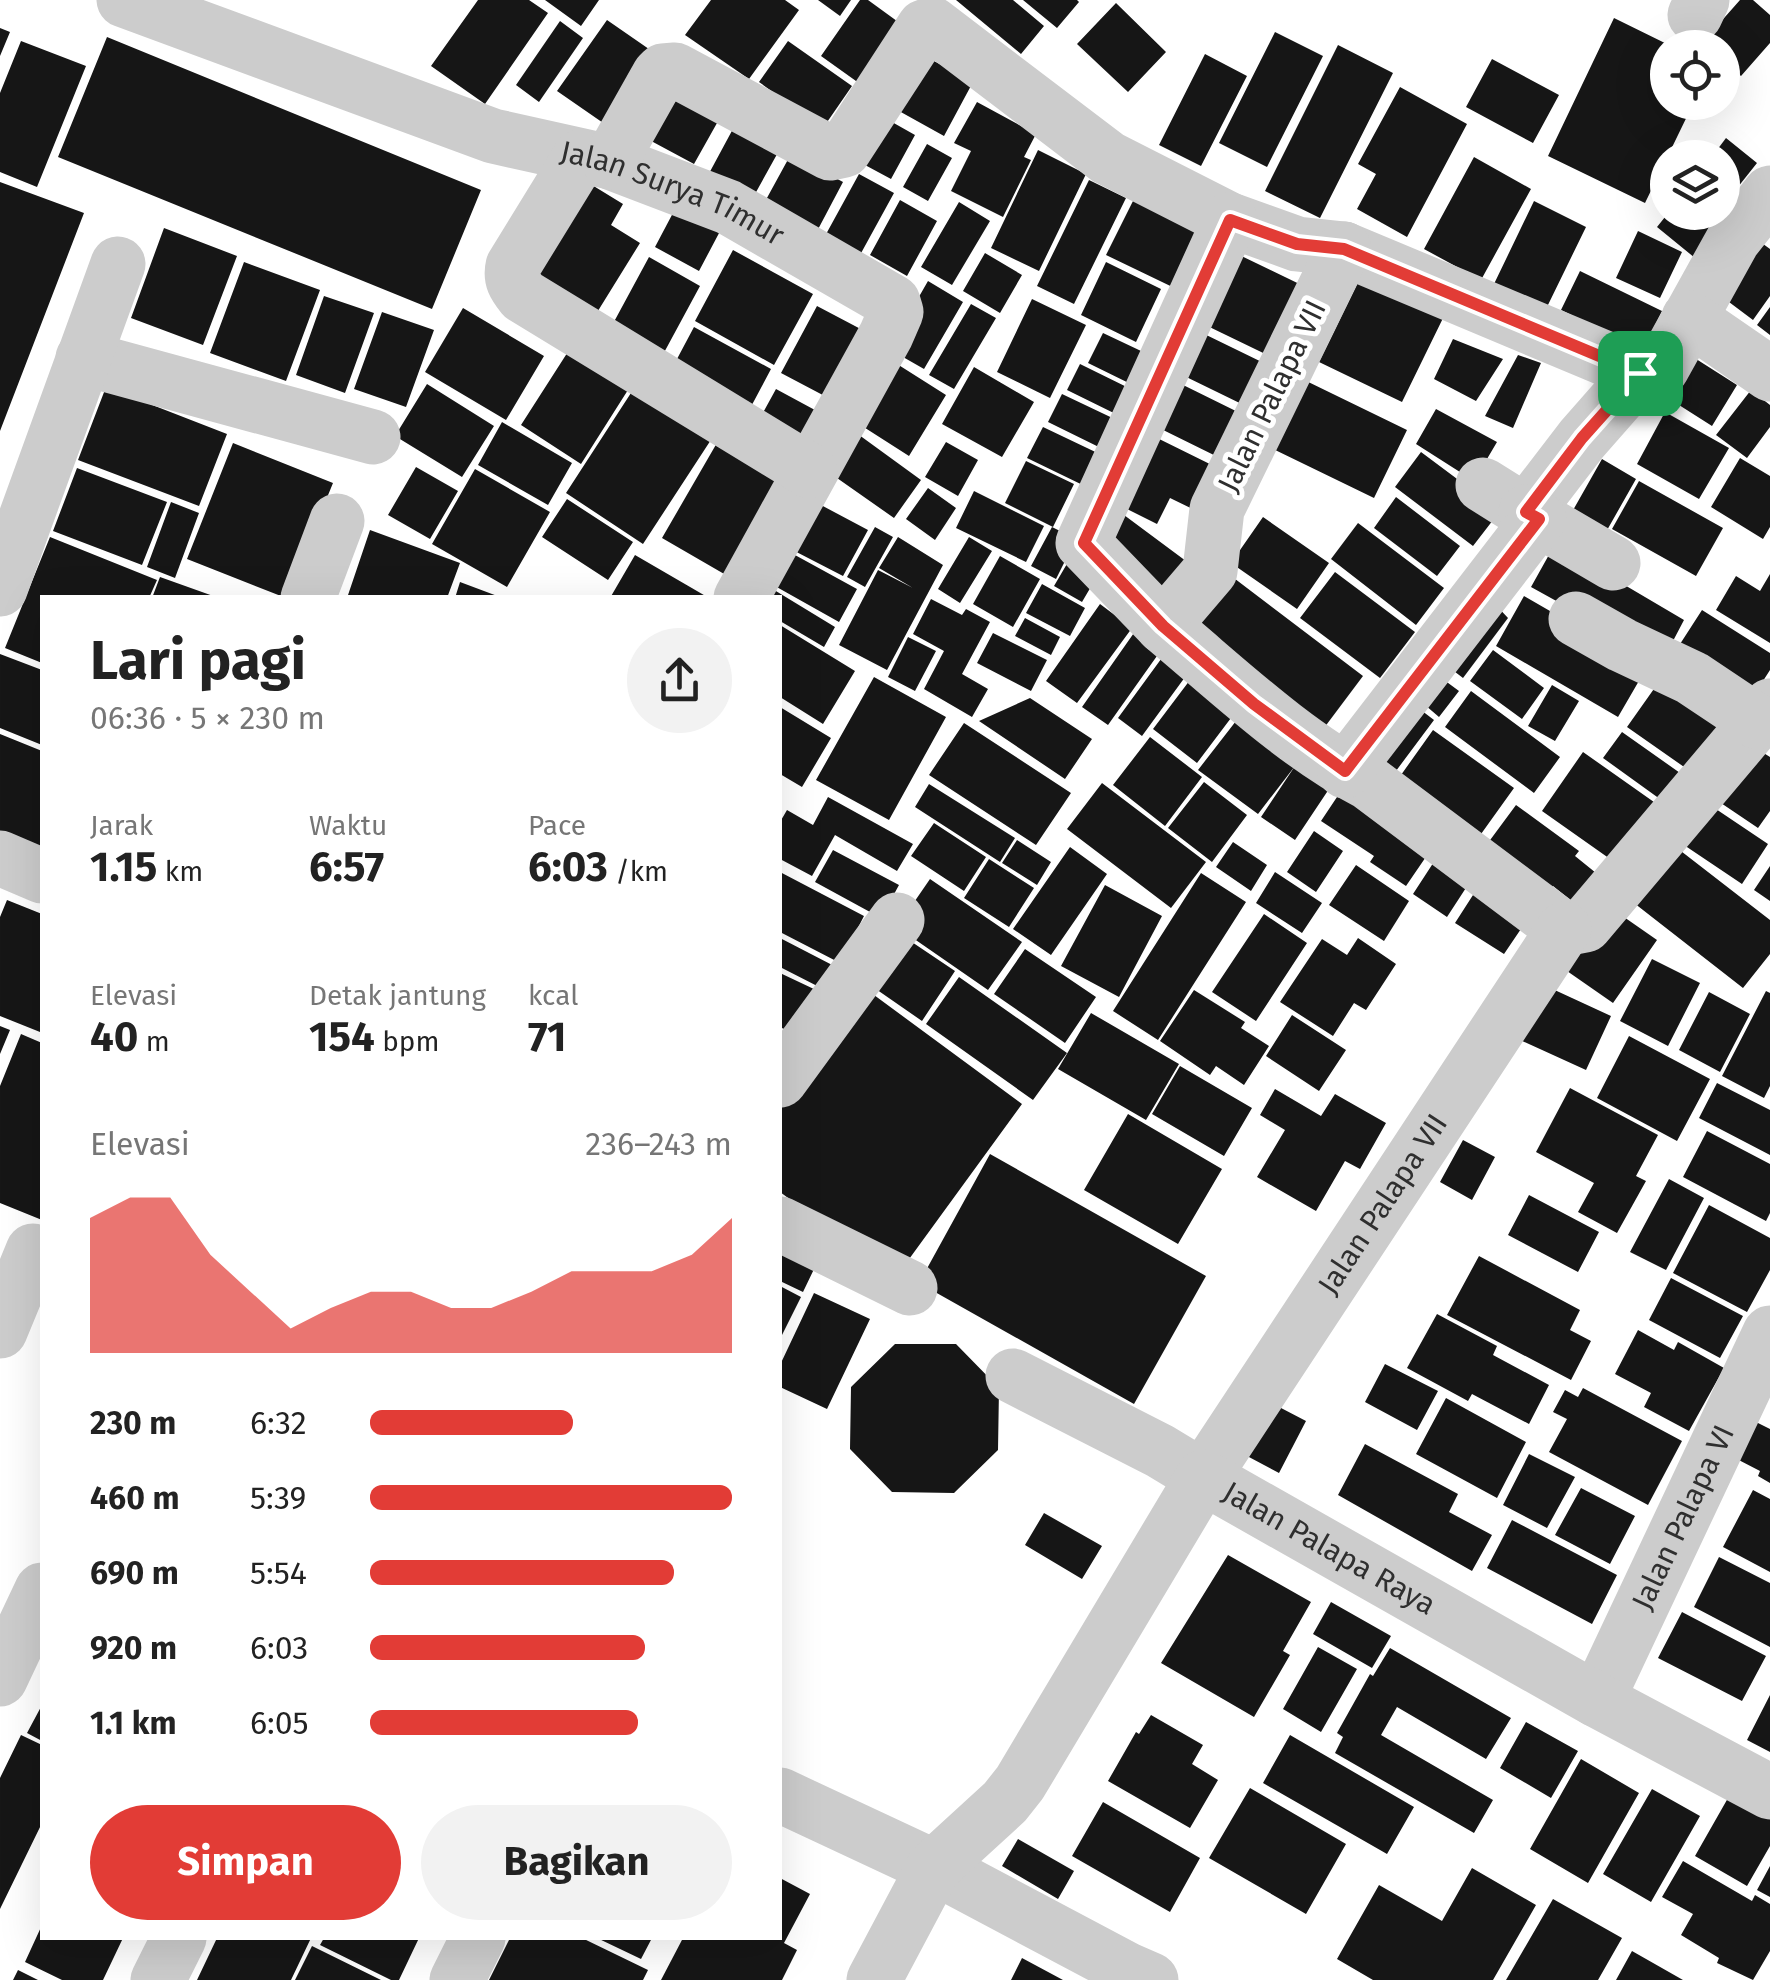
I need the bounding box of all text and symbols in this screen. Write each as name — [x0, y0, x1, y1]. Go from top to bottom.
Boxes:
map controls — [1650, 30, 1740, 230]
button: locate — [1650, 30, 1740, 120]
street label: Jalan Surya Timur — [557, 134, 791, 254]
button: layers — [1650, 140, 1740, 230]
street label: Jalan Palapa VII — [1210, 294, 1334, 498]
pin — [1598, 331, 1683, 416]
icon: arrive — [1613, 346, 1668, 401]
text: Lari pagi — [90, 628, 306, 694]
button: share — [627, 628, 732, 733]
text: 06:36 · 5 × 230 m — [90, 699, 325, 737]
text: Jarak — [90, 809, 153, 842]
text: Waktu — [309, 809, 387, 842]
text: Pace — [528, 809, 586, 842]
text: 1.15 — [90, 842, 157, 892]
text: 6:57 — [309, 842, 384, 892]
text: 6:03 — [528, 842, 608, 892]
text: km — [157, 855, 203, 888]
text: /km — [608, 855, 668, 888]
text: Elevasi — [90, 979, 177, 1012]
text: Detak jantung — [309, 979, 486, 1012]
text: kcal — [528, 979, 578, 1012]
text: 40 — [90, 1012, 138, 1062]
text: 154 — [309, 1012, 375, 1062]
text: 71 — [528, 1012, 567, 1062]
text: m — [138, 1025, 170, 1058]
text: bpm — [375, 1025, 439, 1058]
street label: Jalan Palapa VII — [1310, 1107, 1455, 1301]
text: Elevasi — [90, 1125, 190, 1163]
text: 236–243 m — [585, 1125, 732, 1163]
text: 230 m — [90, 1404, 176, 1442]
text: 6:32 — [250, 1404, 307, 1442]
street label: Jalan Palapa VI — [1624, 1419, 1742, 1615]
street label: Jalan Palapa Raya — [1217, 1474, 1442, 1623]
text: 460 m — [90, 1479, 179, 1517]
text: 5:39 — [250, 1479, 306, 1517]
text: 690 m — [90, 1554, 179, 1592]
text: 5:54 — [250, 1554, 307, 1592]
text: 920 m — [90, 1629, 177, 1667]
text: 6:03 — [250, 1629, 308, 1667]
text: 1.1 km — [90, 1704, 176, 1742]
text: 6:05 — [250, 1704, 309, 1742]
button: Simpan — [90, 1805, 401, 1920]
button: Bagikan — [421, 1805, 732, 1920]

